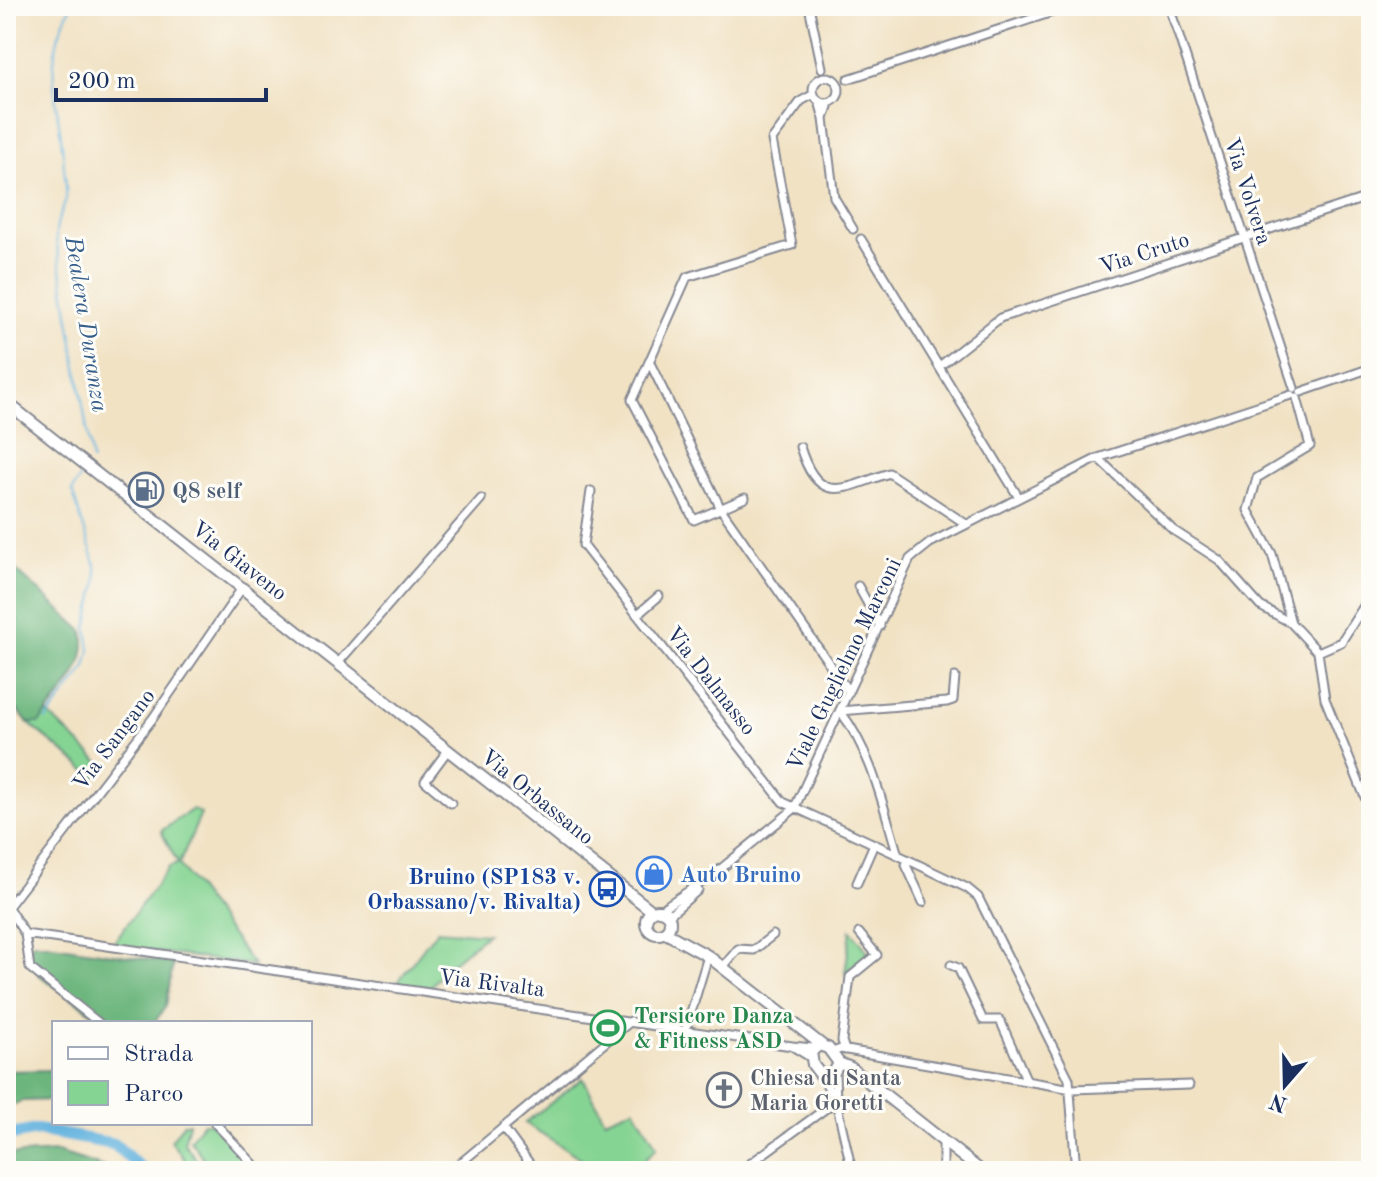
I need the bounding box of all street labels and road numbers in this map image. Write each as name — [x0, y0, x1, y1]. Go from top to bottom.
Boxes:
street label: Via Volvera — [1219, 135, 1275, 248]
street label: Via Cruto — [1097, 229, 1192, 279]
street label: Via Giaveno — [187, 518, 291, 605]
street label: Viale Guglielmo Marconi — [784, 555, 906, 775]
street label: Via Dalmasso — [661, 623, 760, 740]
street label: Via Sangano — [69, 685, 160, 795]
street label: Via Orbassano — [476, 745, 597, 850]
street label: Via Rivalta — [437, 967, 546, 1001]

